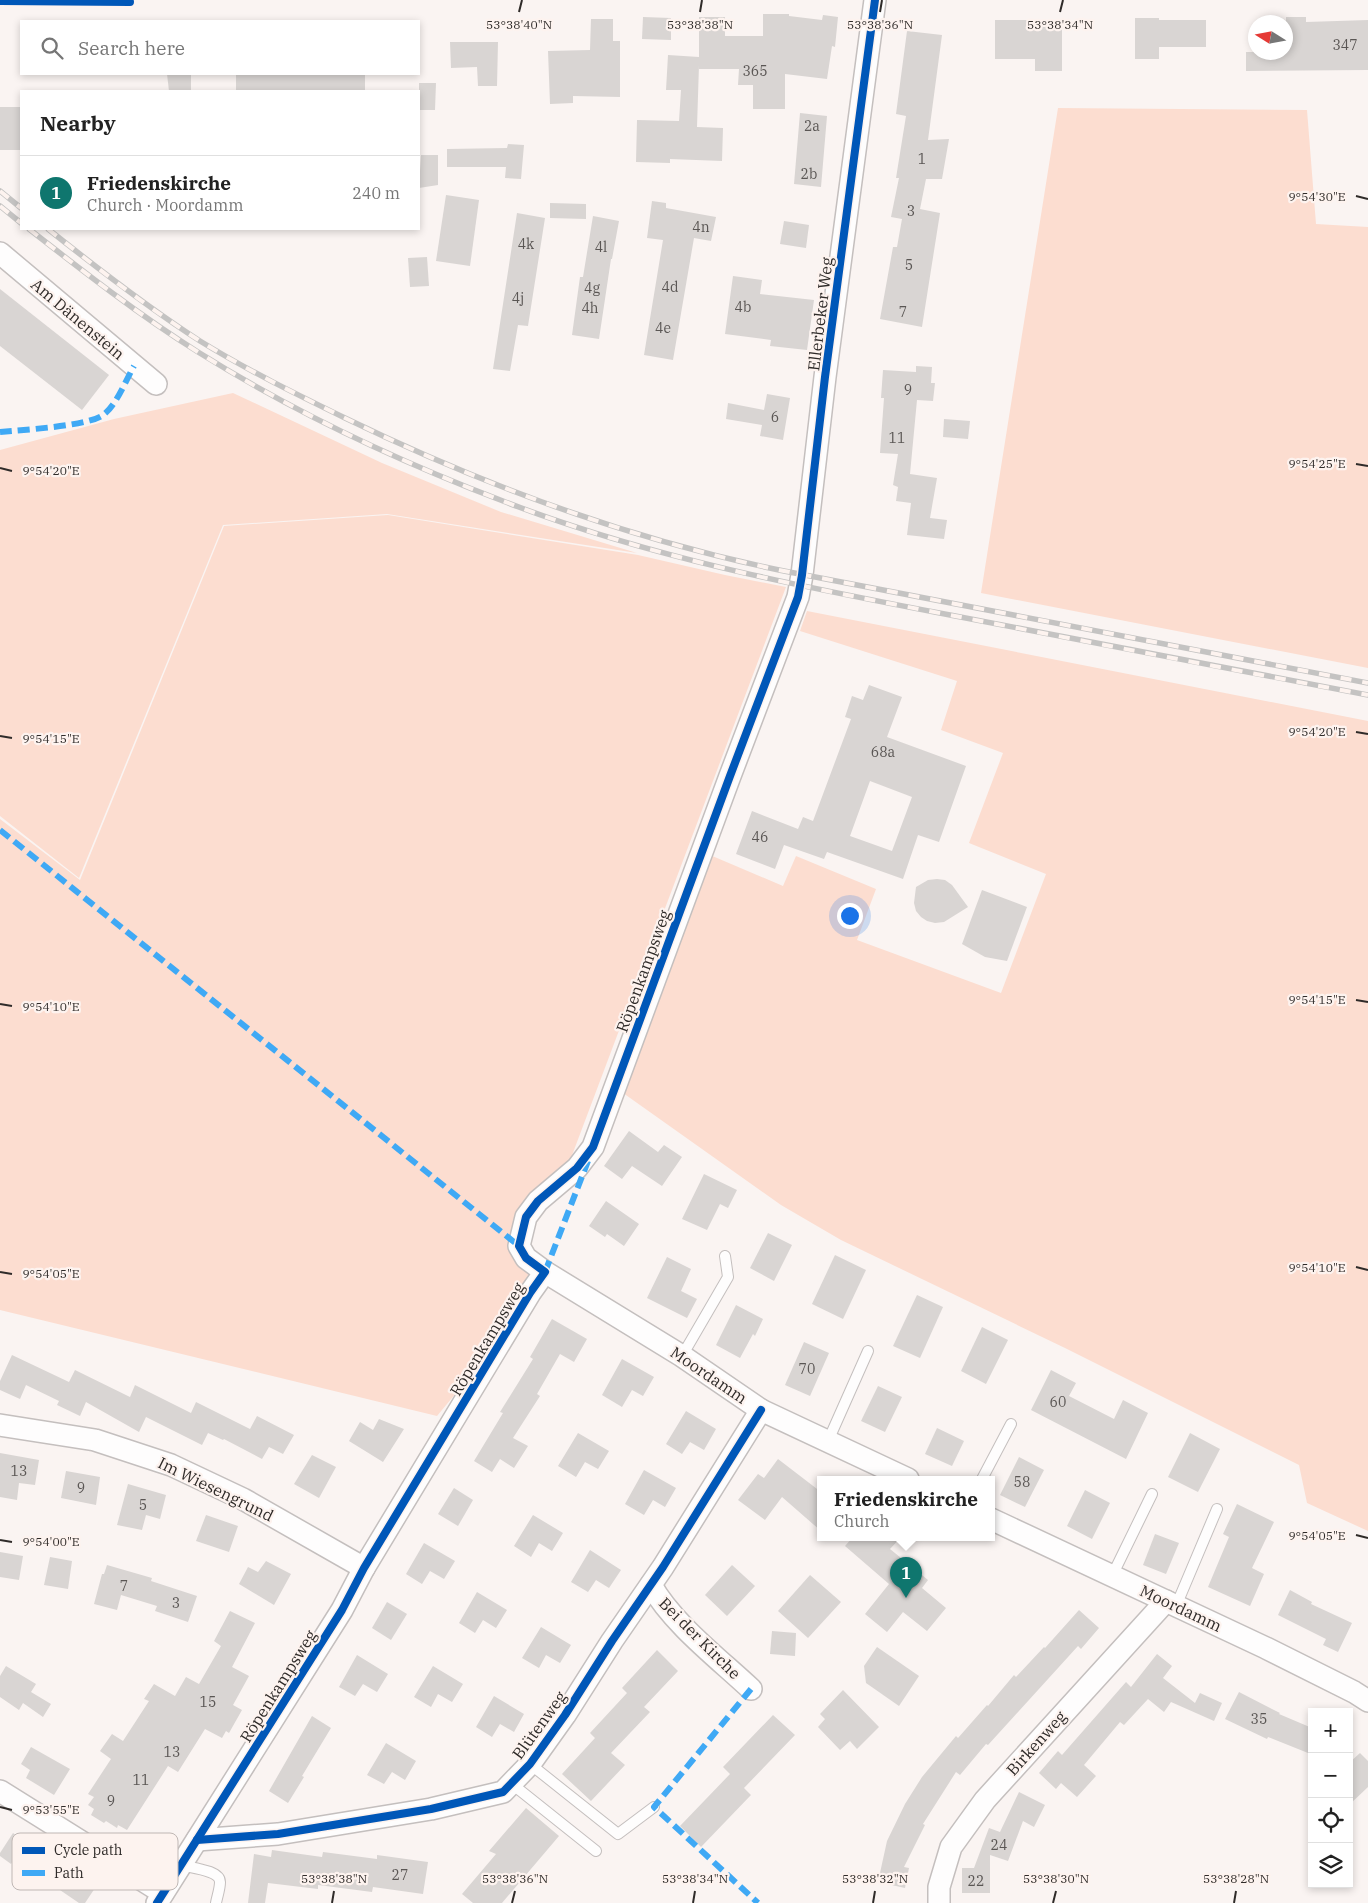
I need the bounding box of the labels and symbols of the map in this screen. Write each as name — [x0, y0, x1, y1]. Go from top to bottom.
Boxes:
north arrow — [1248, 15, 1293, 60]
text: 53°38'40"N — [486, 17, 552, 32]
text: 53°38'38"N — [667, 17, 733, 32]
text: 53°38'36"N — [847, 17, 913, 32]
text: 53°38'34"N — [1027, 17, 1093, 32]
house number: 347 — [1332, 36, 1358, 54]
house number: 365 — [742, 62, 768, 80]
house number: 2a — [804, 117, 820, 135]
house number: 1 — [918, 150, 926, 168]
house number: 2b — [801, 165, 817, 183]
text: 9°54'30"E — [1288, 189, 1346, 204]
house number: 3 — [907, 202, 915, 220]
house number: 4n — [692, 218, 710, 236]
house number: 4k — [518, 235, 535, 253]
house number: 4l — [595, 238, 607, 256]
street label: Ellerbeker Weg — [803, 256, 837, 372]
house number: 5 — [905, 256, 913, 274]
street label: Am Dänenstein — [27, 274, 129, 364]
house number: 4d — [662, 278, 679, 296]
house number: 4g — [584, 279, 600, 297]
house number: 4j — [512, 289, 524, 307]
house number: 4b — [735, 298, 751, 316]
house number: 4h — [581, 299, 599, 317]
house number: 7 — [899, 303, 907, 321]
house number: 4e — [655, 319, 671, 337]
house number: 9 — [904, 381, 912, 399]
house number: 6 — [771, 408, 779, 426]
house number: 11 — [889, 429, 905, 447]
text: 9°54'25"E — [1288, 456, 1346, 471]
text: 9°54'20"E — [22, 463, 80, 478]
text: 9°54'20"E — [1288, 724, 1346, 739]
text: 9°54'15"E — [22, 731, 80, 746]
house number: 68a — [871, 743, 896, 761]
house number: 46 — [752, 828, 768, 846]
your location — [837, 903, 863, 929]
street label: Röpenkampsweg — [612, 907, 675, 1035]
text: 9°54'15"E — [1288, 992, 1346, 1007]
text: 9°54'10"E — [22, 999, 80, 1014]
text: 9°54'10"E — [1288, 1260, 1346, 1275]
text: 9°54'05"E — [22, 1266, 80, 1281]
street label: Röpenkampsweg — [445, 1278, 529, 1399]
street label: Moordamm — [667, 1342, 751, 1408]
house number: 70 — [799, 1360, 815, 1378]
house number: 60 — [1050, 1393, 1066, 1411]
street label: Im Wiesengrund — [155, 1452, 277, 1526]
house number: 13 — [11, 1462, 27, 1480]
house number: 58 — [1014, 1473, 1030, 1491]
house number: 9 — [77, 1479, 85, 1497]
house number: 5 — [139, 1496, 147, 1514]
text: 9°54'05"E — [1288, 1528, 1346, 1543]
text: 9°54'00"E — [22, 1534, 80, 1549]
pin: 1 — [890, 1557, 922, 1598]
house number: 7 — [120, 1577, 128, 1595]
street label: Moordamm — [1137, 1580, 1225, 1636]
street label: Bei der Kirche — [655, 1593, 745, 1683]
house number: 3 — [172, 1594, 180, 1612]
street label: Röpenkampsweg — [235, 1626, 321, 1746]
street label: Blütenweg — [508, 1687, 571, 1763]
house number: 15 — [200, 1693, 216, 1711]
street label: Birkenweg — [1002, 1706, 1070, 1779]
house number: 35 — [1251, 1710, 1267, 1728]
house number: 13 — [164, 1743, 180, 1761]
house number: 11 — [133, 1771, 149, 1789]
house number: 9 — [107, 1792, 115, 1810]
text: 9°53'55"E — [22, 1802, 80, 1817]
legend — [12, 1833, 178, 1890]
house number: 24 — [991, 1836, 1007, 1854]
text: Cycle path — [54, 1841, 123, 1859]
text: Path — [54, 1864, 84, 1882]
house number: 27 — [392, 1866, 408, 1884]
text: 53°38'38"N — [301, 1871, 367, 1886]
text: 53°38'36"N — [482, 1871, 548, 1886]
text: 53°38'34"N — [662, 1871, 728, 1886]
text: 53°38'32"N — [842, 1871, 908, 1886]
text: 53°38'30"N — [1023, 1871, 1089, 1886]
text: 53°38'28"N — [1203, 1871, 1269, 1886]
house number: 22 — [968, 1872, 984, 1890]

